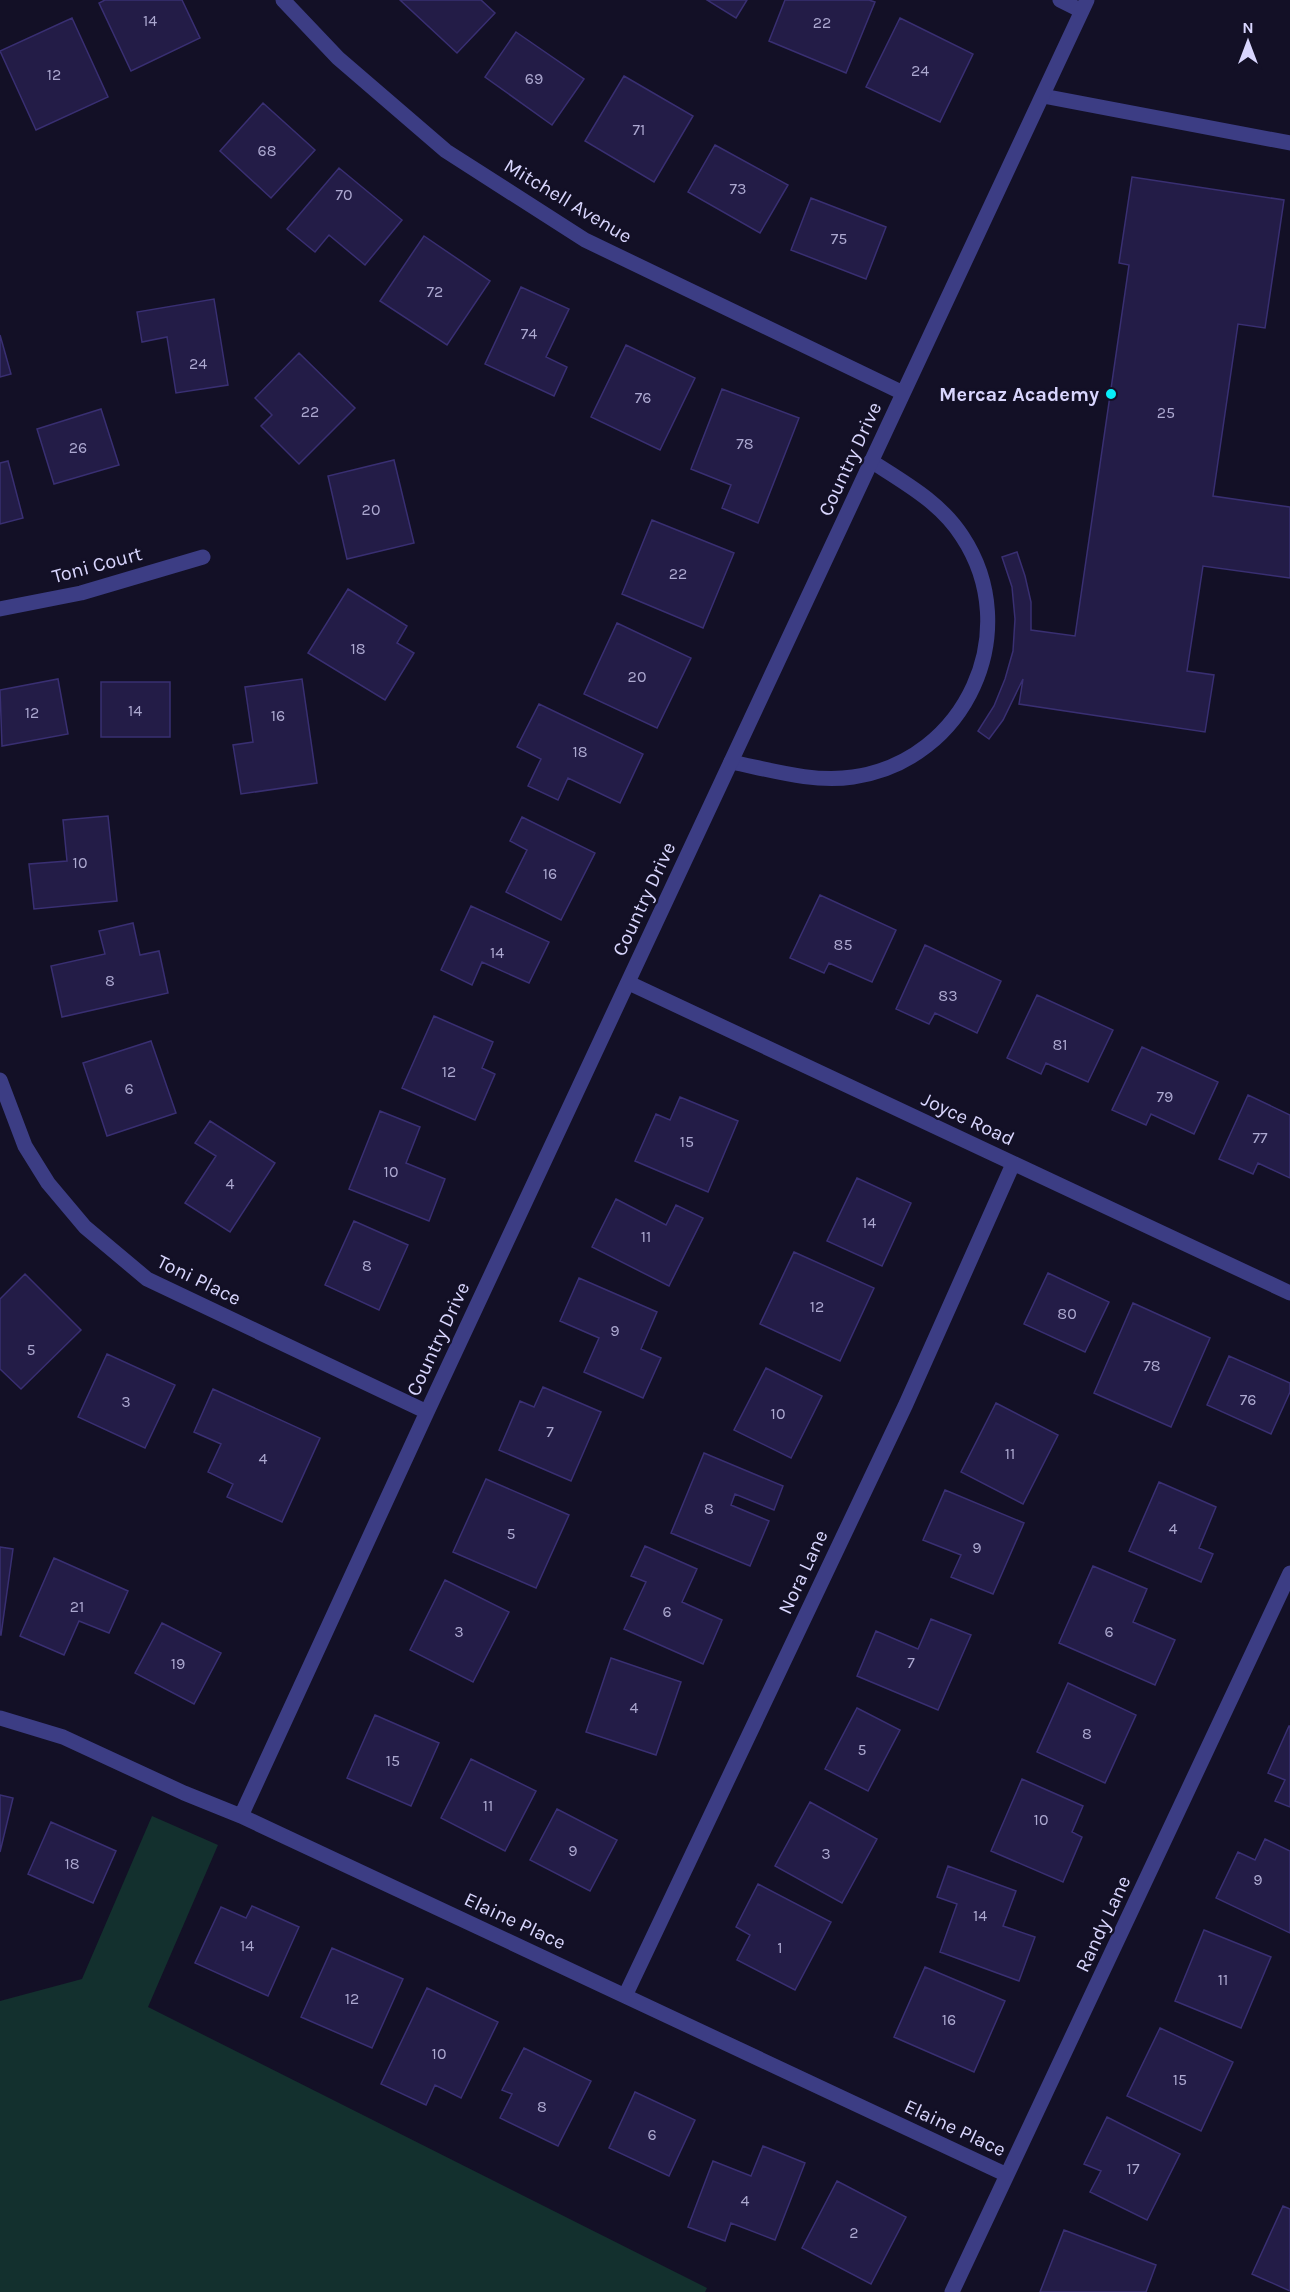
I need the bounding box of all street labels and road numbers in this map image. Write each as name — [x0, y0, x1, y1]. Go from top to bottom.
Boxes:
street label: Mitchell Avenue — [500, 154, 636, 248]
street label: Country Drive — [814, 398, 886, 520]
street label: Toni Court — [49, 542, 145, 588]
street label: Country Drive — [608, 838, 680, 960]
street label: Joyce Road — [918, 1088, 1018, 1150]
street label: Toni Place — [153, 1250, 245, 1310]
street label: Country Drive — [402, 1278, 474, 1400]
street label: Nora Lane — [773, 1526, 833, 1618]
street label: Randy Lane — [1071, 1872, 1135, 1976]
street label: Elaine Place — [461, 1888, 569, 1954]
street label: Elaine Place — [901, 2095, 1009, 2161]

